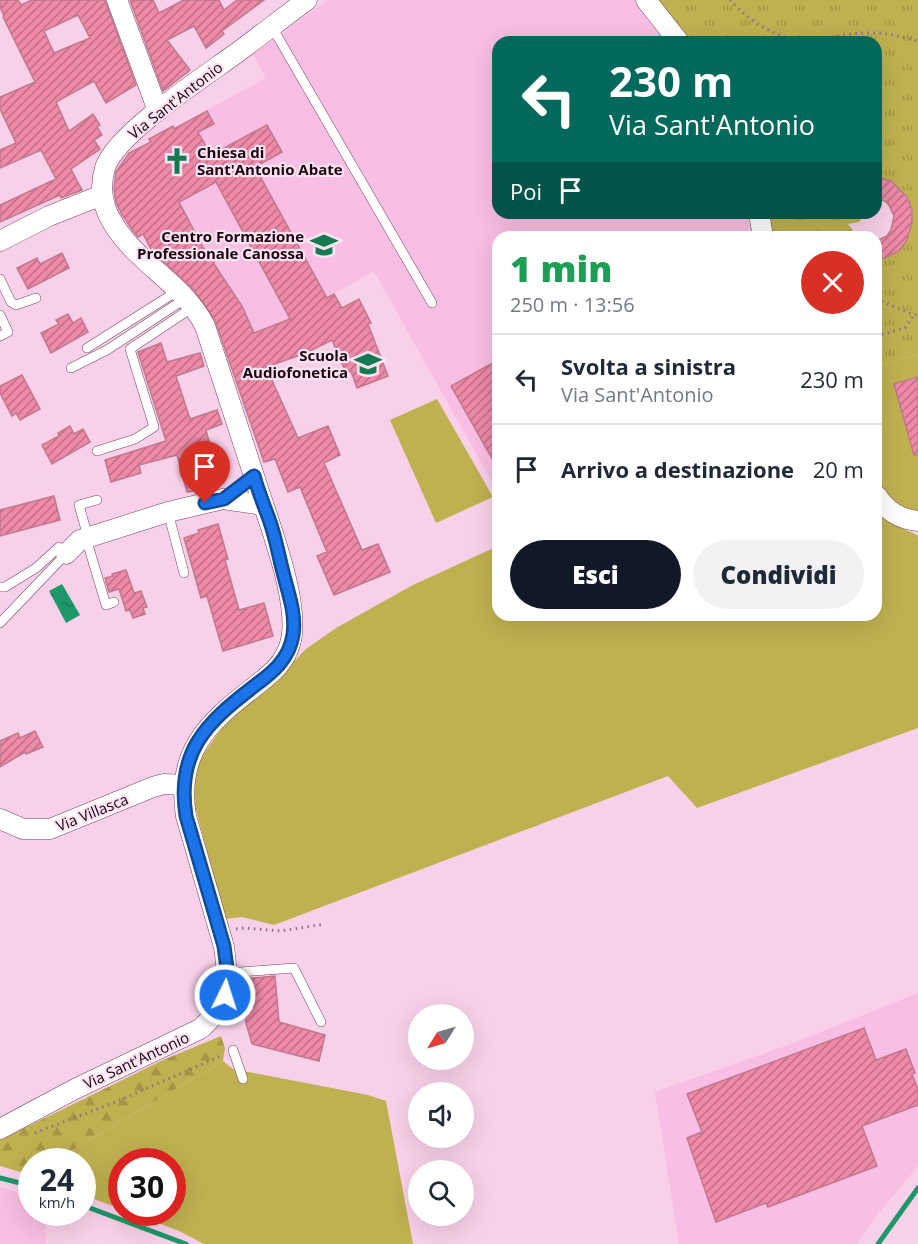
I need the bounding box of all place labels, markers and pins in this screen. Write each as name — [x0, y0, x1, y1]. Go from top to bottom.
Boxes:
place label: Chiesa di Sant'Antonio Abate — [197, 142, 343, 179]
church icon: Chiesa di Sant'Antonio Abate — [162, 146, 192, 176]
place label: Centro Formazione Professionale Canossa — [137, 226, 304, 263]
school or university icon: Centro Formazione Professionale Canossa — [309, 230, 339, 260]
place label: Scuola Audiofonetica — [243, 345, 348, 382]
school or university icon: Scuola Audiofonetica — [353, 349, 383, 379]
pin — [179, 441, 230, 503]

